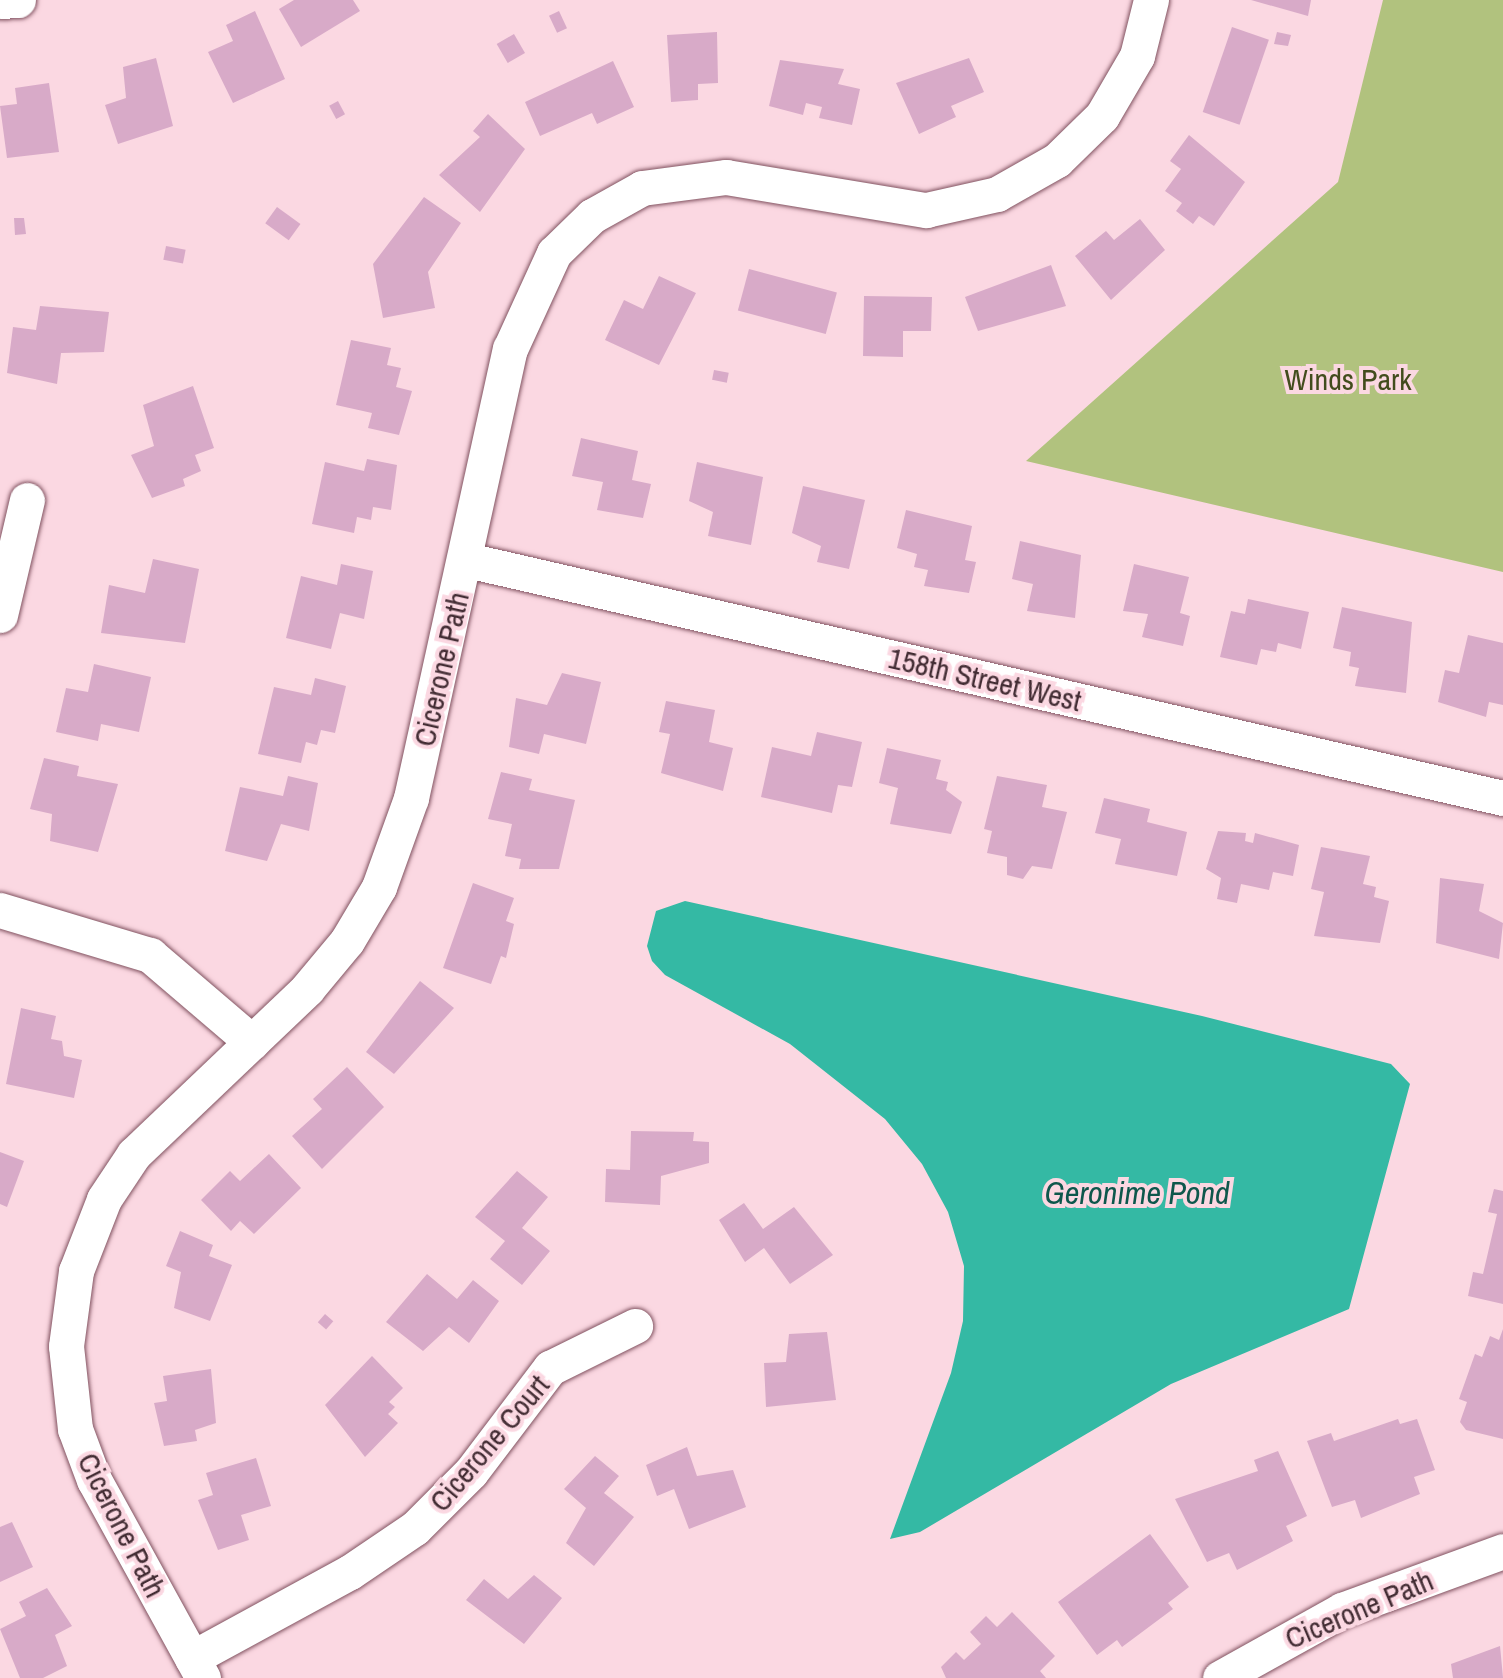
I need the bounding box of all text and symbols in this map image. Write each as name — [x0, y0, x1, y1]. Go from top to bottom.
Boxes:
park label: Winds Park — [1284, 361, 1412, 397]
street label: Cicerone Path — [406, 588, 476, 750]
street label: 158th Street West — [885, 639, 1085, 719]
water label: Geronime Pond — [1044, 1174, 1230, 1212]
street label: Cicerone Court — [422, 1368, 556, 1518]
street label: Cicerone Path — [70, 1447, 174, 1603]
street label: Cicerone Path — [1280, 1562, 1438, 1656]

